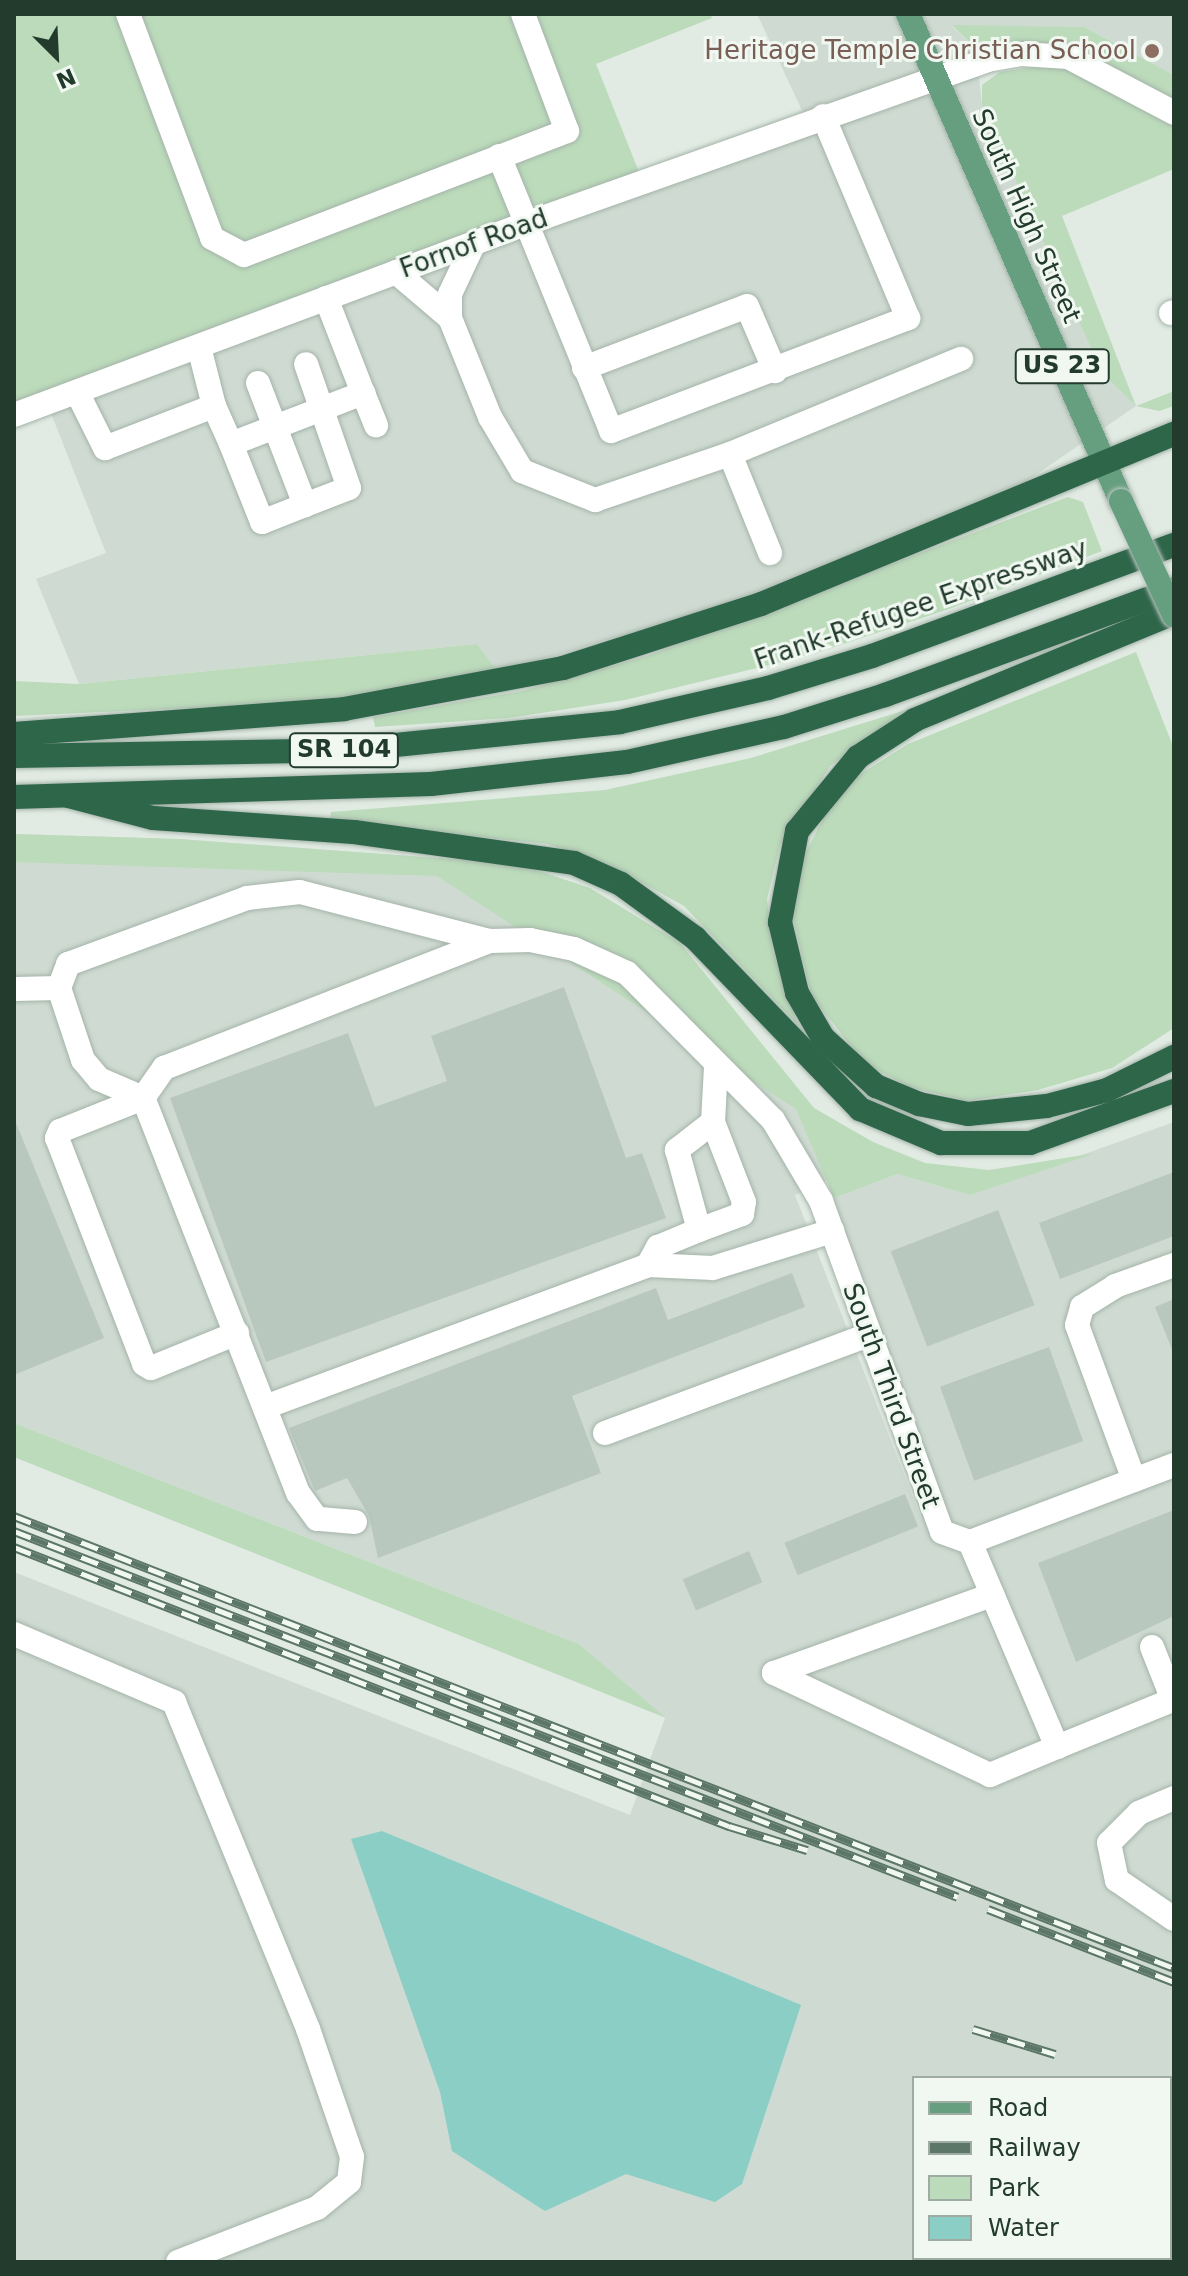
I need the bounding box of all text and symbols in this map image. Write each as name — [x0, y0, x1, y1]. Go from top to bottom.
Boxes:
north arrow — [16, 16, 96, 96]
place label: Heritage Temple Christian School — [704, 35, 1136, 67]
marker: Heritage Temple Christian School — [1143, 42, 1161, 60]
text: N — [52, 63, 79, 94]
street label: South High Street — [965, 104, 1087, 328]
street label: Fornof Road — [396, 203, 552, 285]
road number: US 23 — [1014, 346, 1110, 386]
street label: Frank-Refugee Expressway — [750, 533, 1092, 677]
road number: SR 104 — [288, 730, 400, 770]
street label: South Third Street — [836, 1279, 946, 1513]
legend — [912, 2076, 1172, 2260]
text: Road — [988, 2094, 1048, 2122]
text: Railway — [988, 2134, 1081, 2162]
text: Park — [988, 2174, 1040, 2202]
text: Water — [988, 2214, 1059, 2242]

